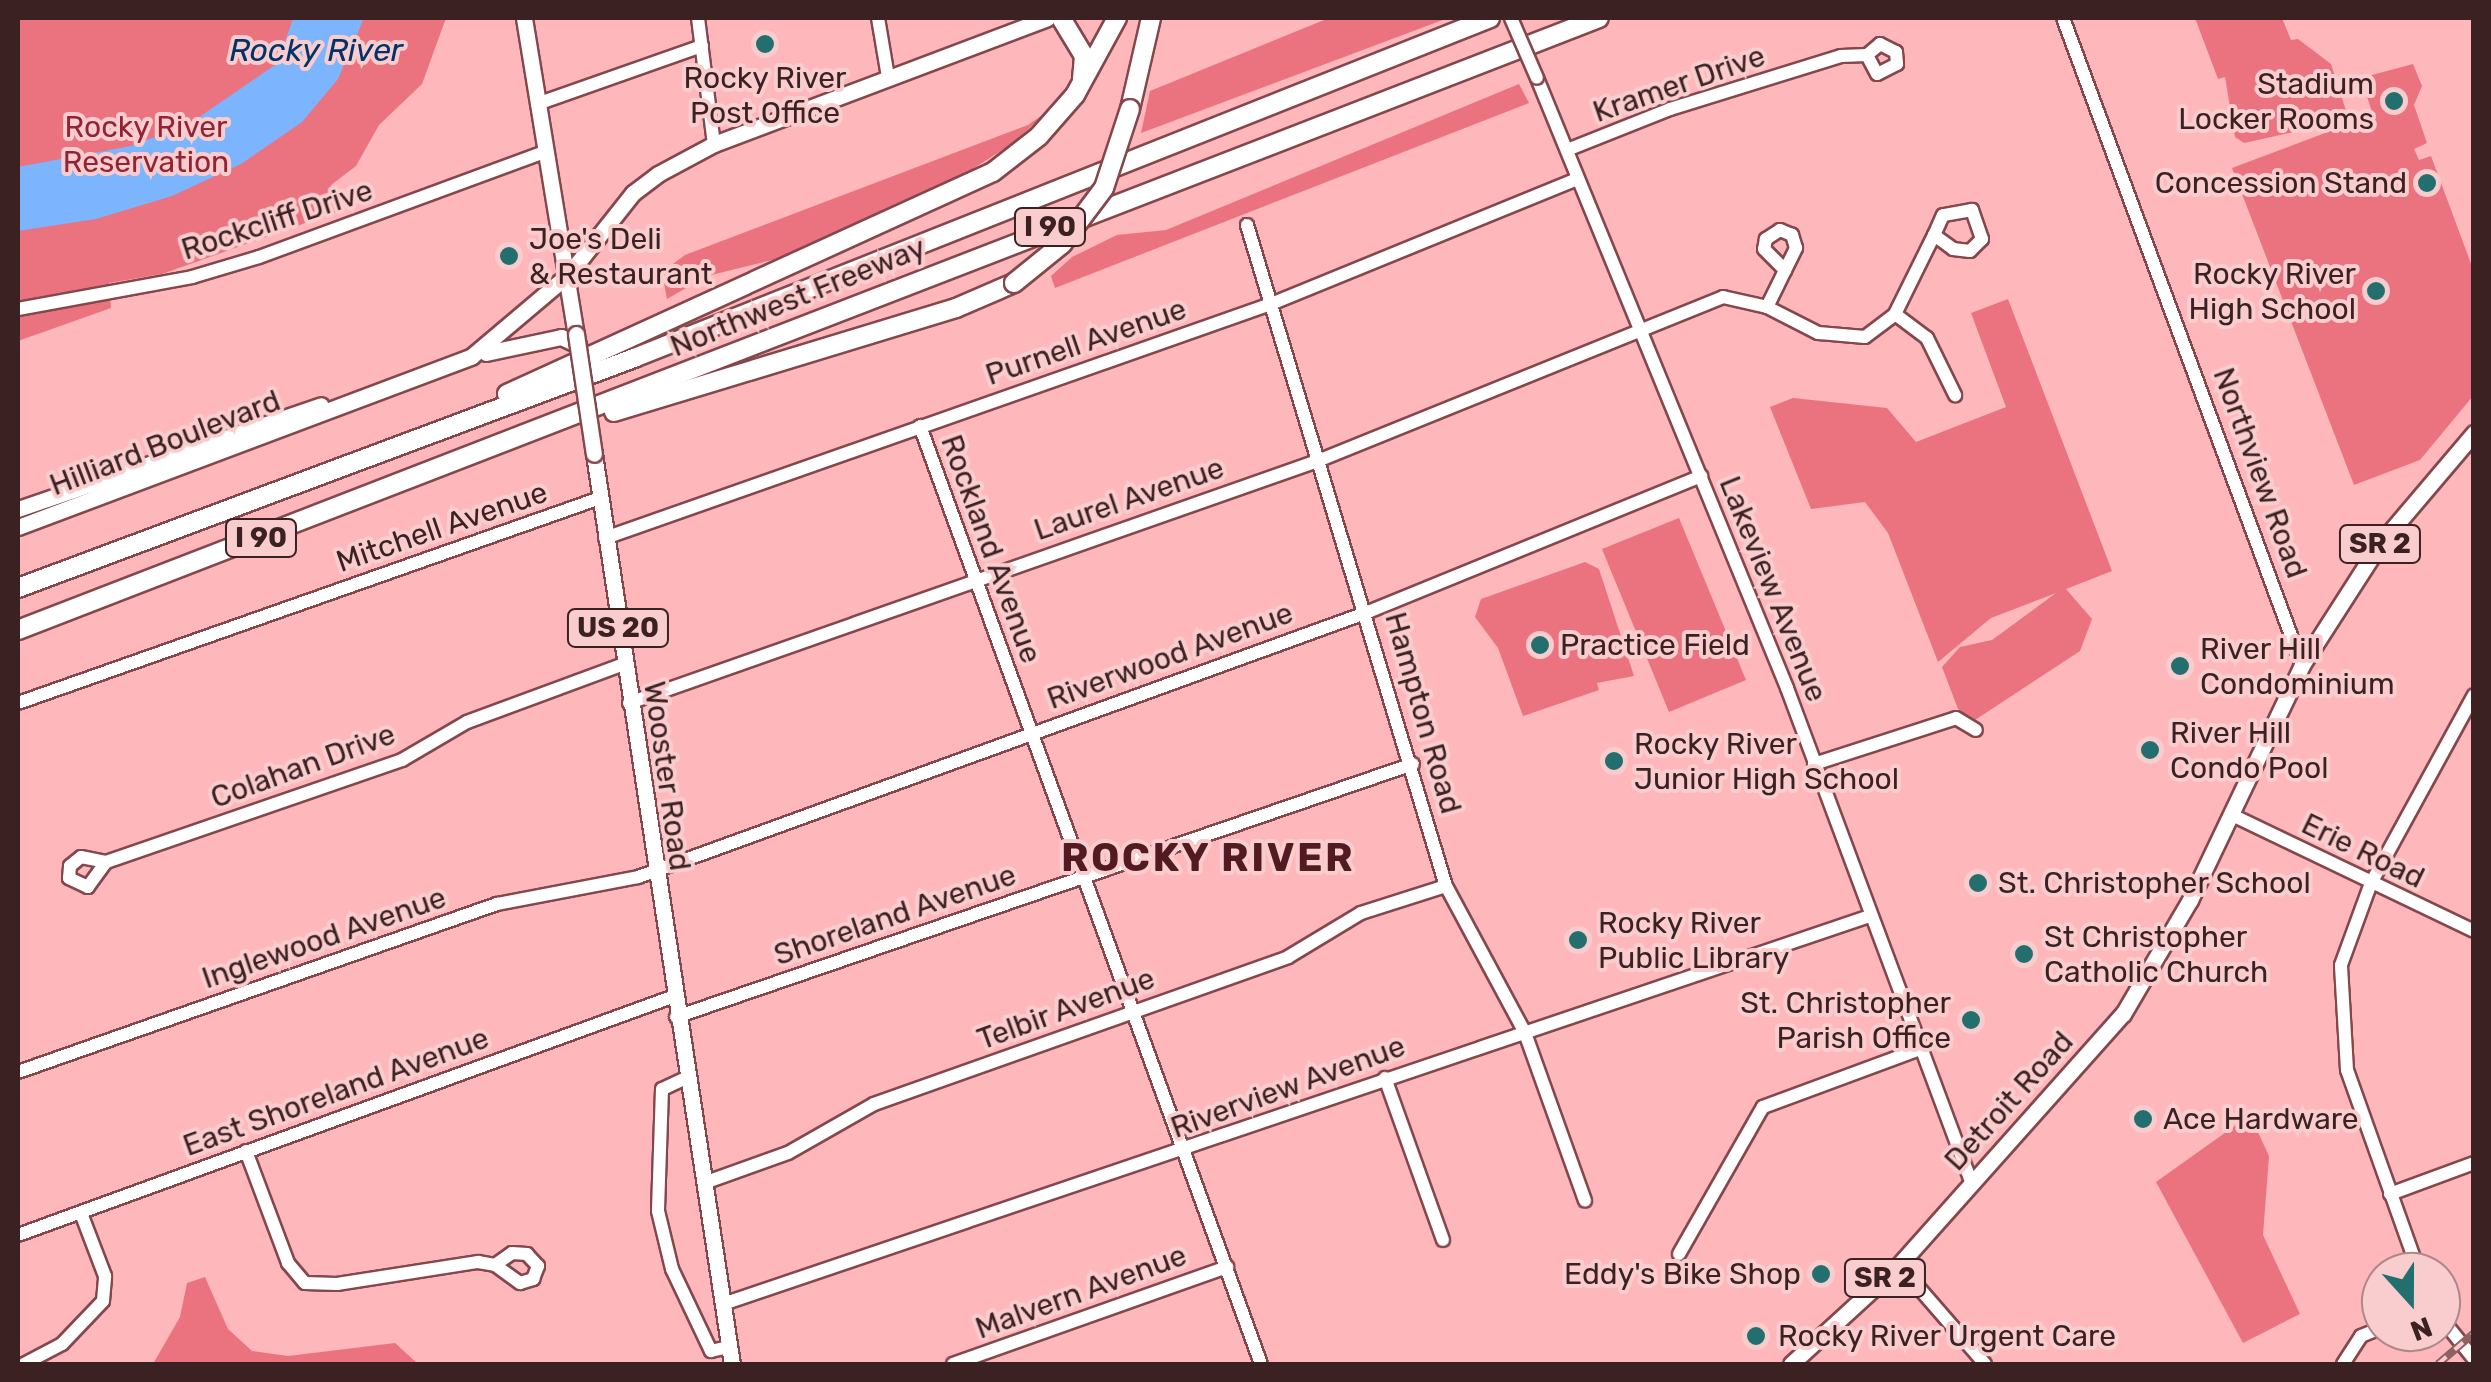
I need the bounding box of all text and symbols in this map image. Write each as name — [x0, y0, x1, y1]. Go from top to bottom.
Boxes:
water label: Rocky River — [229, 31, 403, 69]
marker: Rocky River Post Office — [754, 33, 776, 55]
street label: Kramer Drive — [1588, 38, 1770, 130]
place label: Rocky River Post Office — [683, 60, 847, 130]
place label: Stadium Locker Rooms — [2177, 66, 2374, 136]
marker: Stadium Locker Rooms — [2383, 90, 2405, 112]
park label: Rocky River Reservation — [63, 109, 229, 180]
place label: Concession Stand — [2155, 165, 2407, 201]
street label: Rockcliff Drive — [177, 172, 377, 268]
marker: Concession Stand — [2416, 172, 2438, 194]
road number: I 90 — [1012, 204, 1088, 250]
place label: Joe's Deli & Restaurant — [529, 221, 712, 292]
street label: Northwest Freeway — [665, 229, 931, 365]
marker: Joe's Deli & Restaurant — [498, 245, 520, 267]
place label: Rocky River High School — [2189, 256, 2356, 326]
marker: Rocky River High School — [2365, 280, 2387, 302]
street label: Purnell Avenue — [981, 291, 1191, 393]
street label: Northview Road — [2205, 363, 2315, 583]
street label: Hilliard Boulevard — [45, 383, 285, 503]
street label: Rockland Avenue — [933, 430, 1049, 668]
street label: Laurel Avenue — [1029, 450, 1229, 548]
street label: Lakeview Avenue — [1711, 470, 1835, 708]
street label: Mitchell Avenue — [331, 474, 553, 580]
road number: I 90 — [224, 515, 298, 561]
road number: SR 2 — [2338, 521, 2422, 567]
street label: Riverwood Avenue — [1042, 595, 1298, 717]
road number: US 20 — [566, 605, 670, 651]
street label: Hampton Road — [1377, 608, 1469, 818]
place label: Practice Field — [1560, 627, 1750, 663]
place label: River Hill Condominium — [2200, 631, 2395, 702]
marker: Practice Field — [1529, 634, 1551, 656]
marker: River Hill Condominium — [2169, 655, 2191, 677]
street label: Wooster Road — [636, 679, 698, 873]
place label: River Hill Condo Pool — [2170, 715, 2329, 786]
street label: Colahan Drive — [206, 716, 400, 816]
place label: Rocky River Junior High School — [1634, 726, 1900, 796]
marker: River Hill Condo Pool — [2139, 739, 2161, 761]
marker: Rocky River Junior High School — [1603, 750, 1625, 772]
street label: Erie Road — [2296, 806, 2430, 896]
district label: ROCKY RIVER — [1060, 834, 1356, 882]
street label: Shoreland Avenue — [769, 857, 1021, 973]
place label: St. Christopher School — [1998, 865, 2311, 901]
marker: St. Christopher School — [1967, 872, 1989, 894]
street label: Inglewood Avenue — [197, 879, 451, 997]
place label: Rocky River Public Library — [1598, 905, 1789, 976]
place label: St Christopher Catholic Church — [2044, 919, 2268, 990]
marker: Rocky River Public Library — [1567, 929, 1589, 951]
marker: St Christopher Catholic Church — [2013, 943, 2035, 965]
street label: Telbir Avenue — [972, 960, 1160, 1058]
place label: St. Christopher Parish Office — [1740, 985, 1951, 1056]
marker: St. Christopher Parish Office — [1960, 1009, 1982, 1031]
street label: East Shoreland Avenue — [178, 1020, 494, 1164]
street label: Detroit Road — [1937, 1024, 2081, 1178]
street label: Riverview Avenue — [1165, 1028, 1411, 1146]
place label: Ace Hardware — [2163, 1101, 2359, 1137]
marker: Ace Hardware — [2132, 1108, 2154, 1130]
street label: Malvern Avenue — [970, 1237, 1192, 1347]
north arrow — [2361, 1252, 2461, 1352]
road number: SR 2 — [1842, 1255, 1928, 1301]
place label: Eddy's Bike Shop — [1564, 1256, 1801, 1292]
marker: Eddy's Bike Shop — [1810, 1263, 1832, 1285]
text: N — [2406, 1310, 2437, 1348]
place label: Rocky River Urgent Care — [1778, 1318, 2117, 1354]
marker: Rocky River Urgent Care — [1743, 1323, 1769, 1349]

